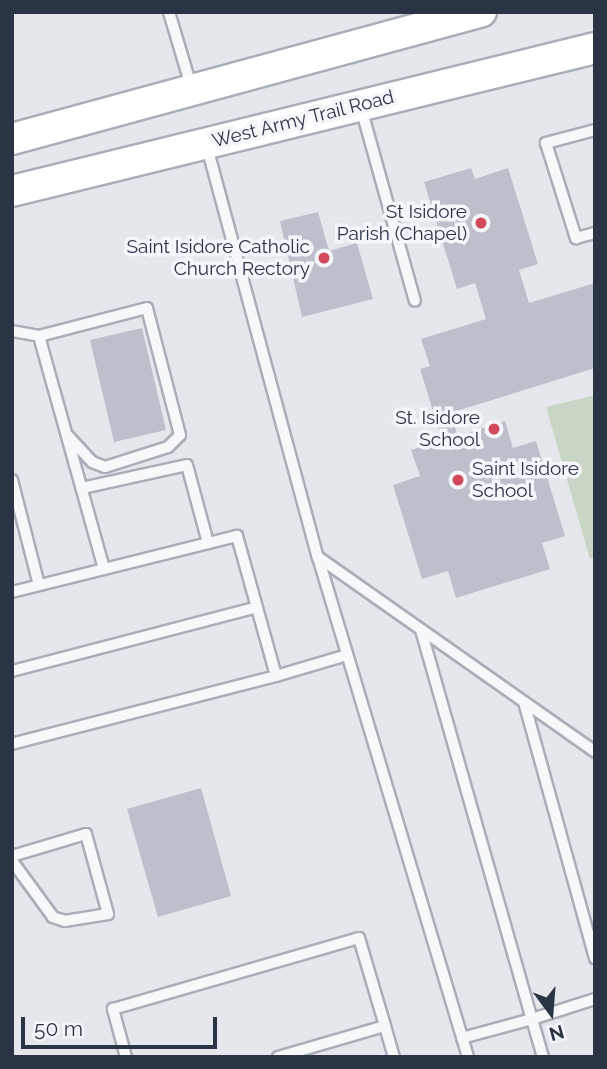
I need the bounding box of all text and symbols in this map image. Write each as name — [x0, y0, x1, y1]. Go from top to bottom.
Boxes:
street label: West Army Trail Road — [209, 85, 397, 153]
place label: St Isidore Parish (Chapel) — [337, 201, 467, 245]
marker: St Isidore Parish (Chapel) — [473, 215, 489, 231]
place label: Saint Isidore Catholic Church Rectory — [127, 236, 310, 280]
marker: Saint Isidore Catholic Church Rectory — [316, 250, 332, 266]
place label: St. Isidore School — [395, 407, 480, 451]
marker: St. Isidore School — [486, 421, 502, 437]
place label: Saint Isidore School — [472, 458, 579, 502]
marker: Saint Isidore School — [450, 472, 466, 488]
north arrow — [516, 978, 586, 1048]
scale bar — [24, 1002, 220, 1046]
text: 50 m — [34, 1016, 83, 1041]
text: N — [547, 1021, 567, 1046]

